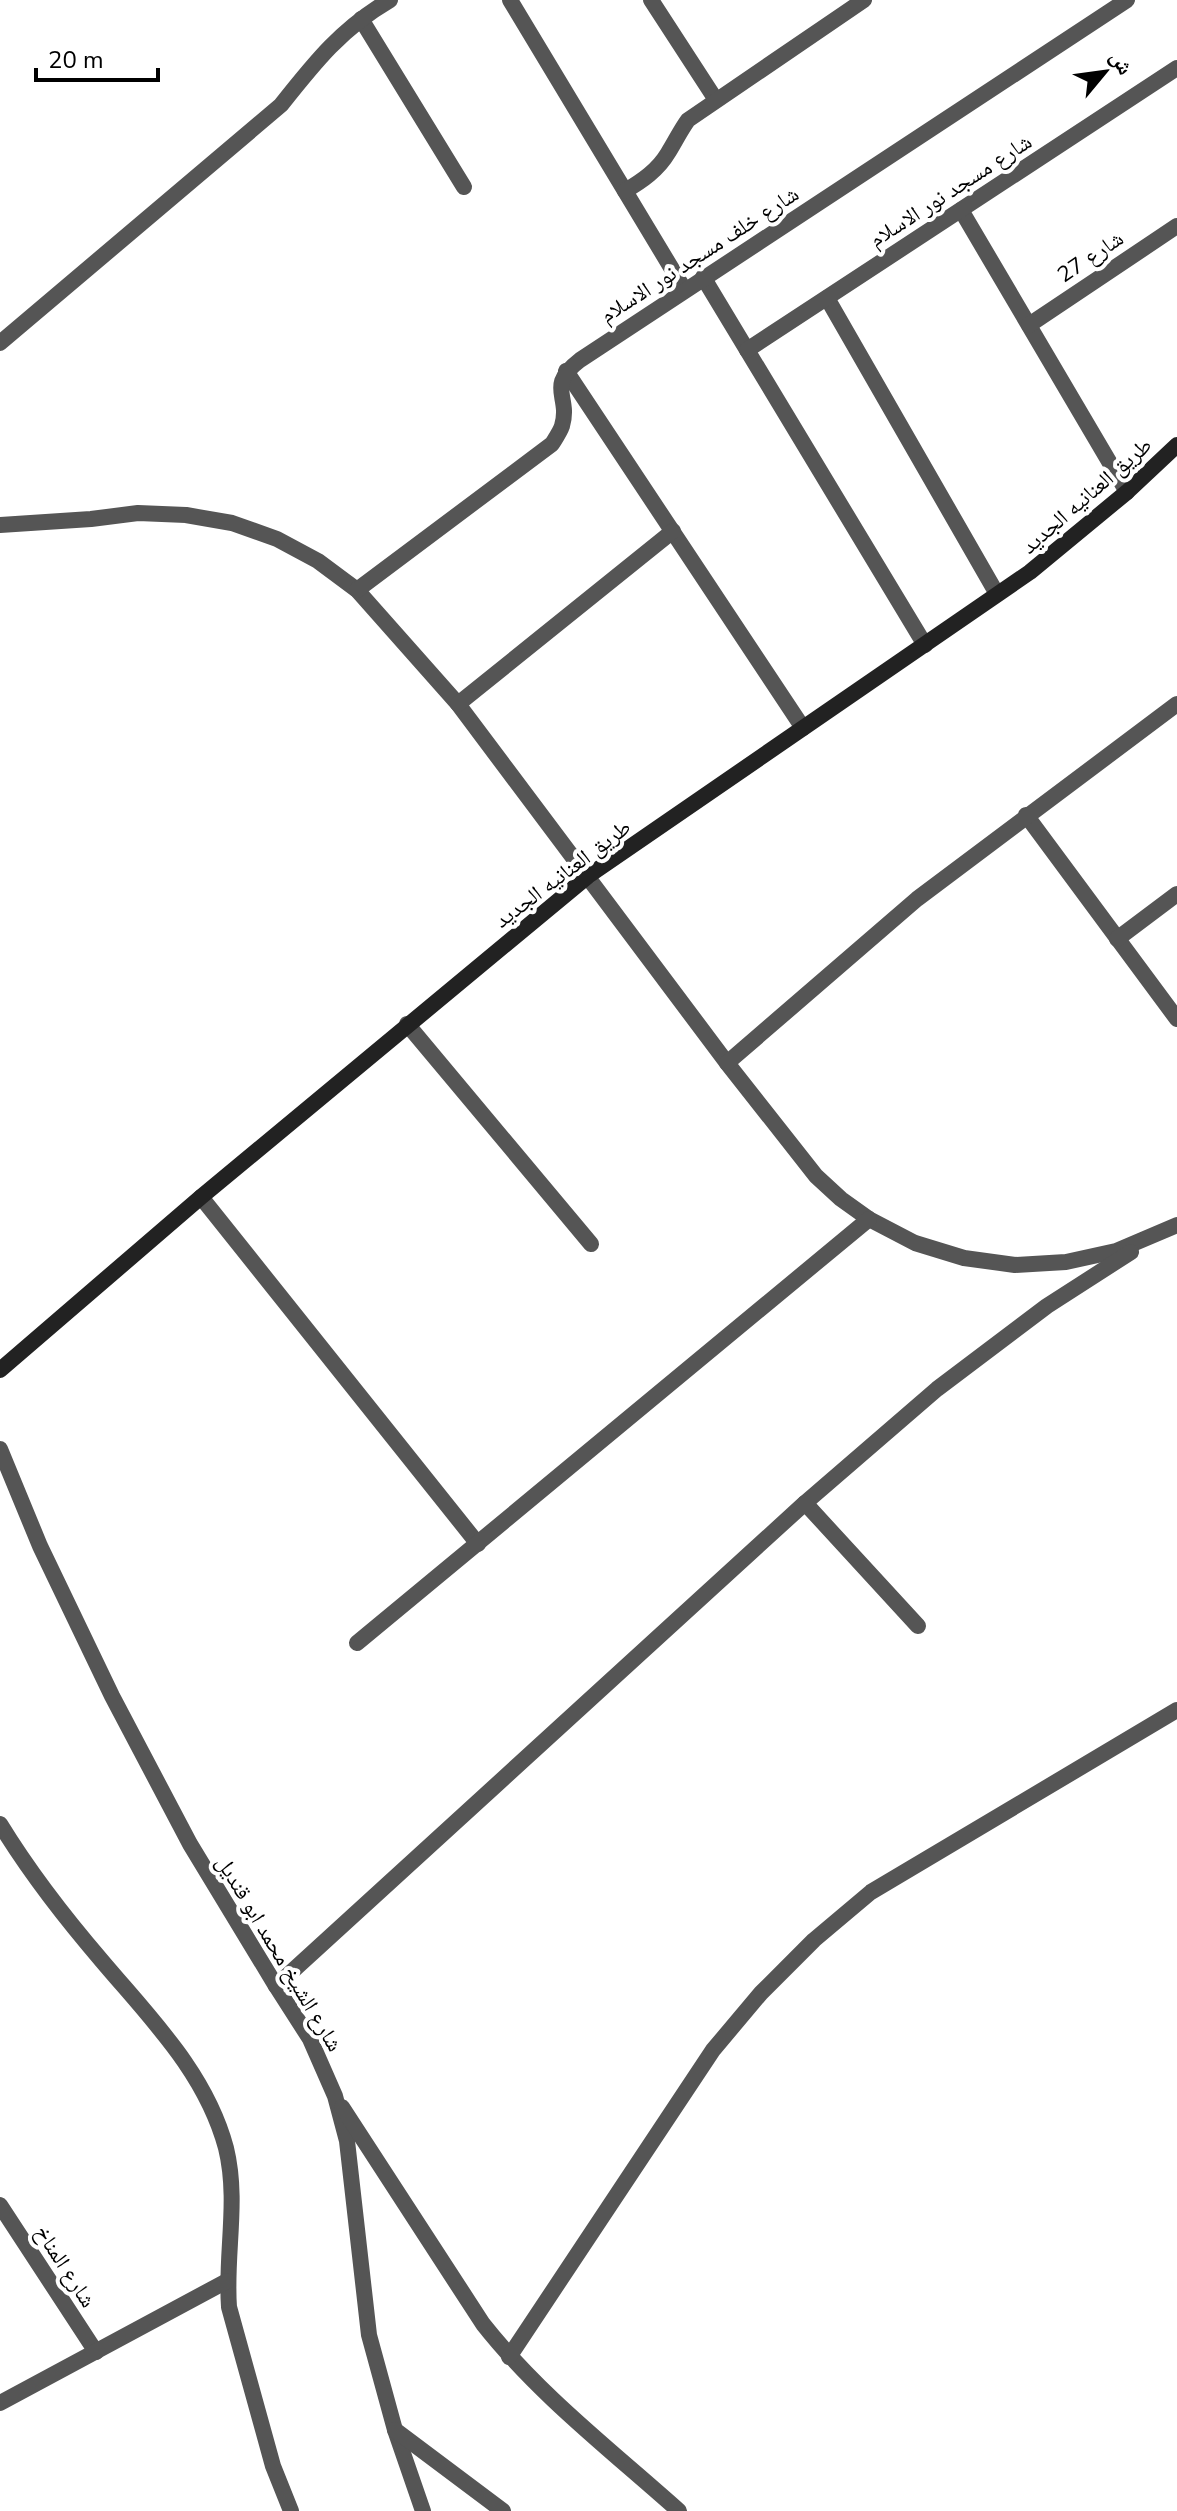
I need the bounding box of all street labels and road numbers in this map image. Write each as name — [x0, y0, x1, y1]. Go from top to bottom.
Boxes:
street label: شارع مسجد نور الاسلام — [863, 127, 1038, 255]
street label: شارع خلف مسجد نور الاسلام — [594, 179, 805, 330]
street label: شارع 27 — [1052, 224, 1130, 290]
street label: طريق العنانيه الجديد — [1015, 431, 1158, 561]
street label: طريق العنانيه الجديد — [488, 812, 637, 935]
street label: شارع الشيخ محمد ابو قنديل — [209, 1850, 350, 2057]
street label: شارع المناخ — [27, 2220, 103, 2313]

